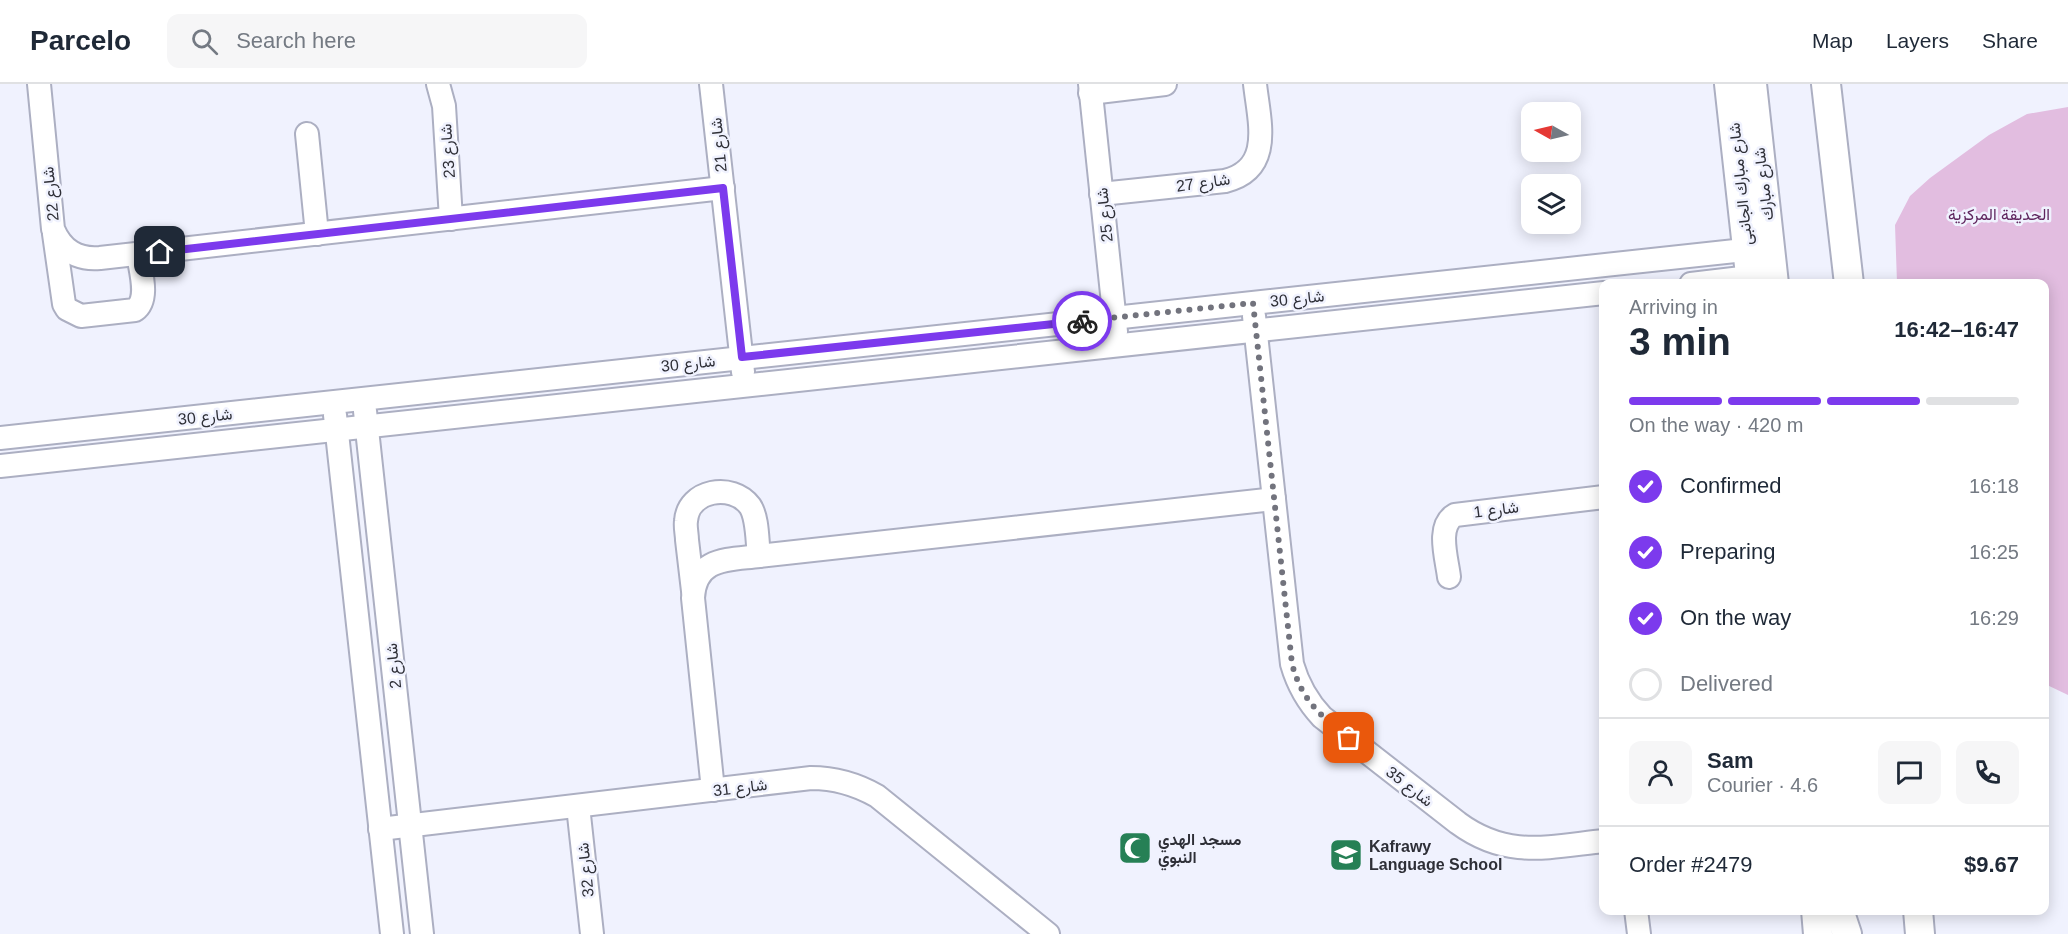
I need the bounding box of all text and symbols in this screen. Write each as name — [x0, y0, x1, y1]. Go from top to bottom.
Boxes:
search box — [167, 14, 587, 68]
text: Parcelo — [30, 25, 131, 56]
icon: search — [188, 25, 221, 58]
text: Search here — [236, 28, 356, 53]
text: Map — [1812, 29, 1853, 52]
text: Layers — [1886, 29, 1949, 52]
text: Share — [1982, 29, 2038, 52]
north arrow — [1521, 102, 1581, 162]
map controls — [1521, 102, 1581, 234]
street label: شارع 21 — [707, 117, 733, 173]
street label: شارع مبارك الجانبى — [1726, 121, 1758, 246]
street label: شارع 23 — [437, 123, 461, 179]
street label: شارع مبارك — [1751, 146, 1779, 221]
street label: شارع 22 — [39, 166, 65, 222]
street label: شارع 27 — [1175, 170, 1232, 198]
button: layers — [1521, 174, 1581, 234]
street label: شارع 25 — [1093, 187, 1119, 243]
park label: الحديقة المركزية — [1948, 206, 2050, 225]
pin — [134, 226, 185, 277]
icon: home — [143, 235, 176, 268]
street label: شارع 30 — [1269, 287, 1325, 313]
courier — [1052, 291, 1112, 351]
text: Arriving in — [1629, 296, 1718, 318]
icon: bike — [1066, 305, 1099, 338]
text: 16:42–16:47 — [1894, 317, 2019, 342]
text: 3 min — [1629, 320, 1731, 363]
street label: شارع 30 — [660, 352, 716, 378]
street label: شارع 30 — [177, 405, 233, 431]
text: On the way · 420 m — [1629, 414, 1804, 436]
icon: check — [1629, 470, 1662, 503]
text: Confirmed — [1680, 473, 1781, 498]
text: 16:18 — [1969, 475, 2019, 497]
street label: شارع 1 — [1472, 498, 1520, 524]
icon: check — [1629, 536, 1662, 569]
text: Preparing — [1680, 539, 1775, 564]
text: 16:25 — [1969, 541, 2019, 563]
icon: check — [1629, 602, 1662, 635]
text: On the way — [1680, 605, 1791, 630]
text: 16:29 — [1969, 607, 2019, 629]
street label: شارع 2 — [383, 642, 407, 689]
text: Delivered — [1680, 671, 1773, 696]
pin — [1323, 712, 1374, 763]
icon: bag — [1332, 721, 1365, 754]
button: person — [1629, 741, 1692, 804]
button: chat — [1878, 741, 1941, 804]
button: phone — [1956, 741, 2019, 804]
text: Sam — [1707, 748, 1753, 773]
street label: شارع 35 — [1381, 763, 1436, 812]
text: Courier · 4.6 — [1707, 774, 1818, 796]
street label: شارع 31 — [712, 776, 768, 802]
mosque icon: مسجد الهدي النبوي — [1117, 830, 1153, 866]
place label: مسجد الهدي النبوي — [1158, 831, 1242, 871]
school or university icon: Kafrawy Language School — [1328, 837, 1364, 873]
place label: Kafrawy Language School — [1369, 838, 1502, 873]
street label: شارع 32 — [574, 842, 600, 898]
text: Order #2479 — [1629, 852, 1753, 877]
text: $9.67 — [1964, 852, 2019, 877]

